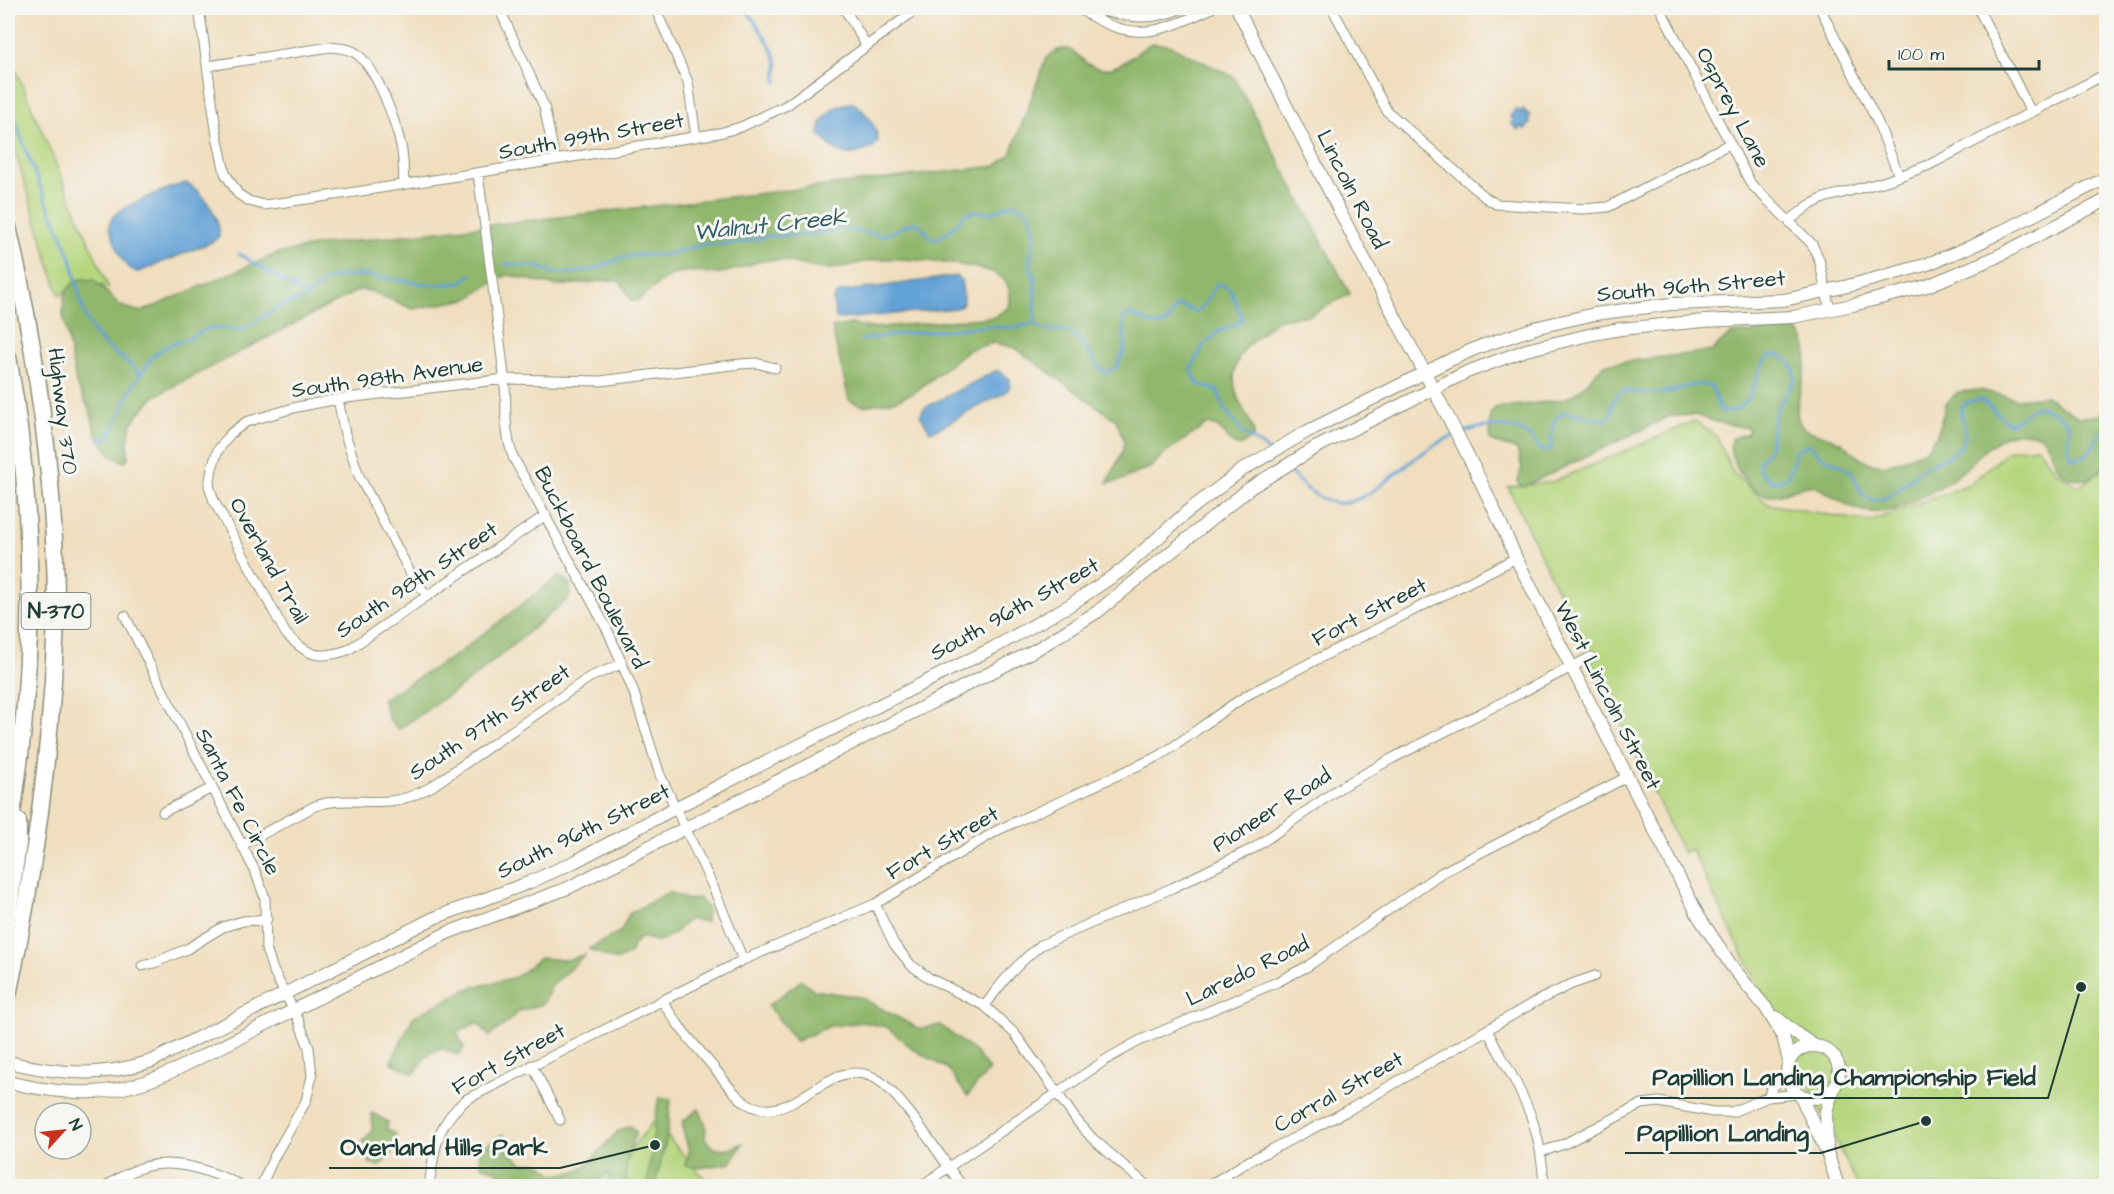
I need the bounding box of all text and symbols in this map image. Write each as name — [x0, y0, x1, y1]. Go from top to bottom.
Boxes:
scale bar — [1889, 33, 2039, 71]
street label: Osprey Lane — [1687, 42, 1777, 174]
text: 100 m — [1898, 42, 1944, 67]
street label: South 99th Street — [496, 105, 687, 168]
street label: Lincoln Road — [1308, 125, 1395, 254]
water label: Walnut Creek — [692, 200, 849, 250]
street label: South 96th Street — [1596, 263, 1787, 310]
street label: Highway 370 — [38, 346, 86, 477]
street label: South 98th Avenue — [289, 349, 485, 406]
street label: Buckboard Boulevard — [526, 461, 655, 674]
street label: Overland Trail — [221, 492, 316, 629]
street label: South 98th Street — [330, 514, 504, 646]
street label: South 96th Street — [925, 550, 1105, 669]
street label: Fort Street — [1307, 570, 1433, 655]
road number: N-370 — [22, 593, 90, 629]
street label: West Lincoln Street — [1547, 596, 1669, 796]
street label: South 97th Street — [403, 657, 577, 788]
street label: Santa Fe Circle — [187, 723, 288, 881]
street label: Pioneer Road — [1206, 760, 1337, 860]
street label: South 96th Street — [492, 776, 676, 887]
street label: Fort Street — [881, 798, 1005, 888]
street label: Laredo Road — [1181, 928, 1314, 1015]
street label: Fort Street — [446, 1015, 571, 1103]
street label: Corral Street — [1268, 1044, 1409, 1141]
callout: Papillion Landing Championship Field — [1640, 1056, 2048, 1098]
text: Papillion Landing Championship Field — [1652, 1061, 2037, 1096]
north arrow — [33, 1101, 93, 1161]
callout: Papillion Landing — [1625, 1111, 1821, 1153]
text: N — [63, 1115, 88, 1134]
text: Papillion Landing — [1637, 1117, 1810, 1152]
callout: Overland Hills Park — [329, 1126, 560, 1168]
text: Overland Hills Park — [340, 1131, 548, 1165]

